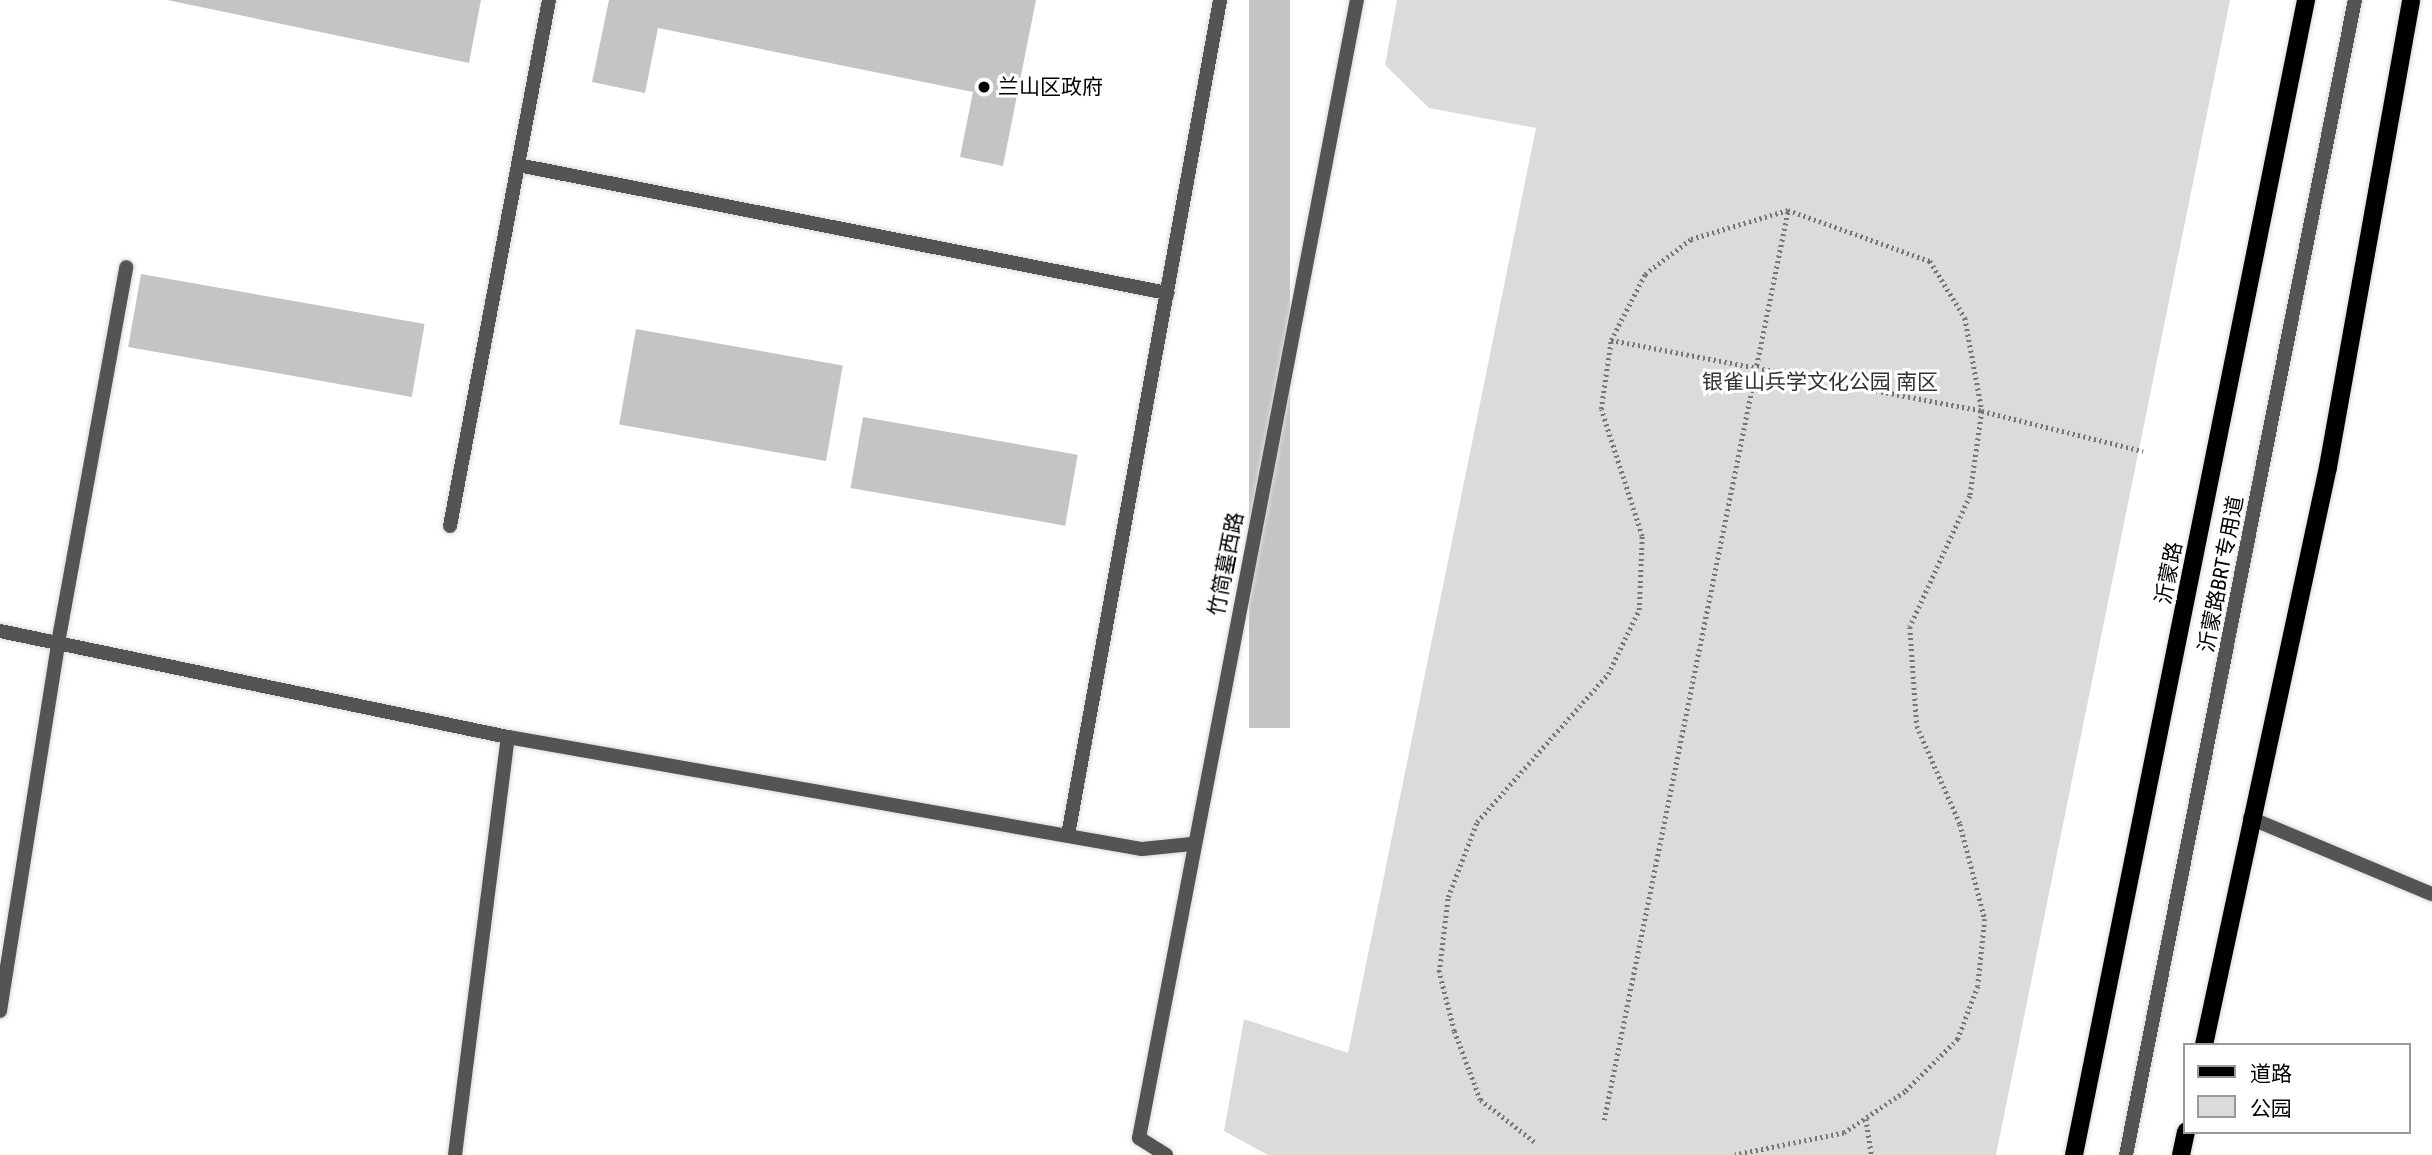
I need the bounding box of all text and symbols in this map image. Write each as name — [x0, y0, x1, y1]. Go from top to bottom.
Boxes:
place label: 兰山区政府 — [998, 74, 1103, 100]
marker: 兰山区政府 — [976, 79, 992, 95]
park label: 银雀山兵学文化公园 南区 — [1702, 369, 1938, 395]
street label: 沂蒙路BRT专用道 — [2193, 494, 2249, 654]
street label: 竹简墓西路 — [1204, 510, 1248, 618]
street label: 沂蒙路 — [2151, 540, 2187, 606]
legend — [2184, 1043, 2411, 1134]
text: 道路 — [2250, 1062, 2292, 1086]
text: 公园 — [2250, 1097, 2292, 1121]

